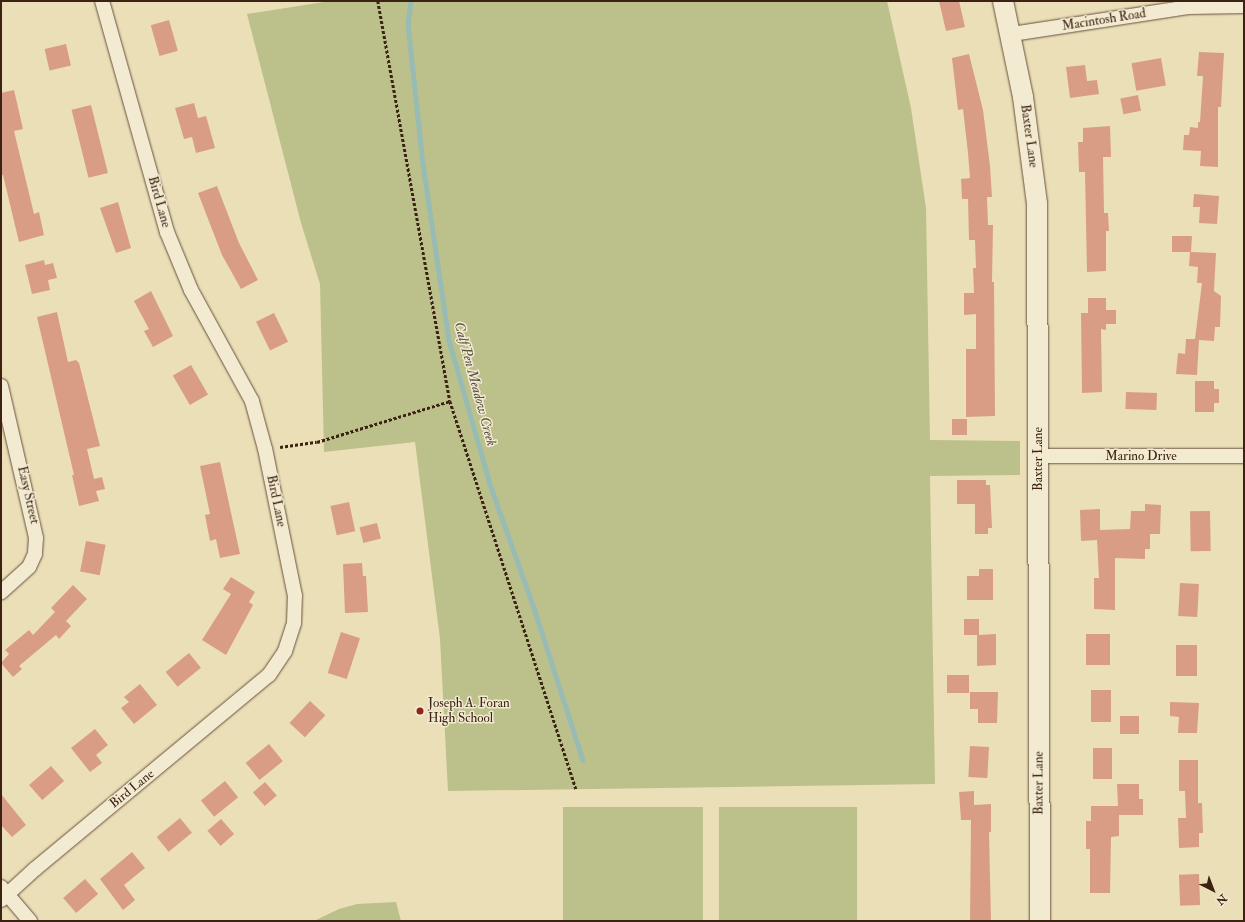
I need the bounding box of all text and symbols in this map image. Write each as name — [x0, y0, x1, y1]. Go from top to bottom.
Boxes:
street label: Macintosh Road — [1061, 6, 1147, 34]
street label: Baxter Lane — [1017, 103, 1041, 169]
street label: Bird Lane — [144, 175, 174, 229]
water label: Calf Pen Meadow Creek — [450, 320, 500, 448]
street label: Baxter Lane — [1030, 427, 1046, 491]
street label: Marino Drive — [1105, 448, 1177, 464]
street label: Easy Street — [14, 465, 42, 525]
street label: Bird Lane — [263, 474, 289, 528]
place label: Joseph A. Foran High School — [428, 696, 510, 727]
marker: Joseph A. Foran High School — [415, 706, 425, 716]
street label: Baxter Lane — [1031, 751, 1047, 815]
street label: Bird Lane — [107, 766, 157, 812]
north arrow — [1193, 870, 1233, 910]
text: N — [1213, 891, 1229, 907]

